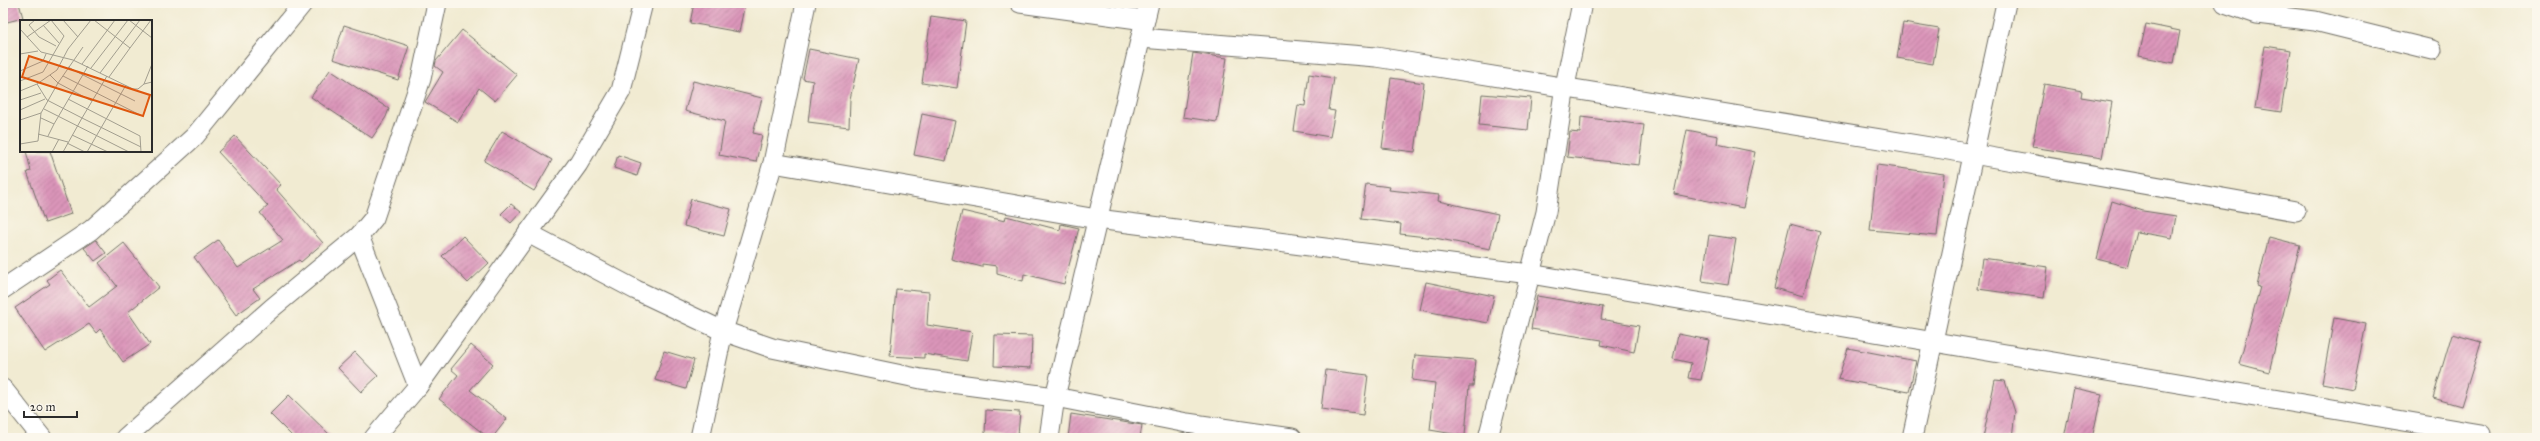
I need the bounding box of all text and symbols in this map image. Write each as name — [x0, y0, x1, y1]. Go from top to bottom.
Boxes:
inset map — [20, 20, 152, 152]
scale bar — [24, 393, 77, 419]
text: 20 m — [30, 400, 56, 414]

